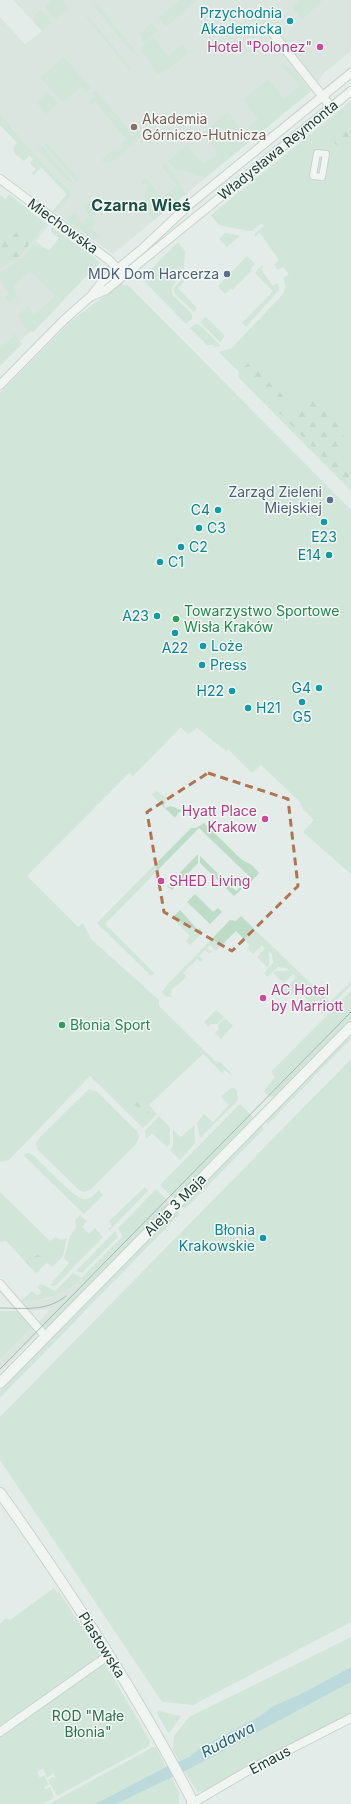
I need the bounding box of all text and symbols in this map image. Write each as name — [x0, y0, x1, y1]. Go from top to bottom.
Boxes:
place label: Przychodnia Akademicka — [200, 4, 282, 37]
marker: Przychodnia Akademicka — [285, 16, 295, 26]
place label: Hotel "Polonez" — [207, 38, 312, 55]
marker: Hotel "Polonez" — [315, 42, 325, 52]
street label: Władysława Reymonta — [214, 96, 341, 203]
place label: Akademia Górniczo-Hutnicza — [142, 110, 266, 143]
marker: Akademia Górniczo-Hutnicza — [129, 122, 139, 132]
street label: Miechowska — [25, 194, 102, 257]
district label: Czarna Wieś — [91, 195, 191, 215]
place label: MDK Dom Harcerza — [88, 265, 219, 282]
marker: MDK Dom Harcerza — [222, 269, 232, 279]
place label: Zarząd Zieleni Miejskiej — [228, 483, 322, 516]
marker: Zarząd Zieleni Miejskiej — [325, 495, 335, 505]
place label: C4 — [191, 501, 210, 518]
marker: C4 — [213, 505, 223, 515]
marker: E23 — [319, 517, 329, 527]
place label: C3 — [207, 519, 226, 536]
marker: C3 — [194, 523, 204, 533]
place label: E23 — [311, 528, 337, 545]
place label: C2 — [189, 538, 208, 555]
marker: C2 — [176, 542, 186, 552]
place label: E14 — [298, 546, 321, 563]
marker: E14 — [324, 550, 334, 560]
place label: C1 — [168, 553, 184, 570]
marker: C1 — [155, 557, 165, 567]
place label: Towarzystwo Sportowe Wisła Kraków — [184, 602, 339, 635]
place label: A23 — [122, 607, 149, 624]
marker: A23 — [152, 611, 162, 621]
marker: Towarzystwo Sportowe Wisła Kraków — [171, 614, 181, 624]
marker: A22 — [170, 628, 180, 638]
place label: Loże — [211, 637, 243, 654]
place label: A22 — [162, 639, 188, 656]
marker: Loże — [198, 641, 208, 651]
place label: Press — [210, 656, 247, 673]
marker: Press — [197, 660, 207, 670]
place label: G4 — [292, 679, 311, 696]
place label: H22 — [197, 682, 224, 699]
marker: G4 — [314, 683, 324, 693]
marker: H22 — [227, 686, 237, 696]
marker: G5 — [297, 697, 307, 707]
place label: H21 — [256, 699, 281, 716]
marker: H21 — [243, 703, 253, 713]
place label: G5 — [293, 708, 311, 725]
place label: Hyatt Place Krakow — [182, 802, 257, 835]
marker: Hyatt Place Krakow — [260, 814, 270, 824]
place label: SHED Living — [169, 872, 250, 889]
marker: SHED Living — [156, 876, 166, 886]
place label: AC Hotel by Marriott — [271, 981, 344, 1014]
marker: AC Hotel by Marriott — [258, 993, 268, 1003]
place label: Błonia Sport — [70, 1016, 151, 1033]
marker: Błonia Sport — [57, 1020, 67, 1030]
street label: Aleja 3 Maja — [140, 1170, 209, 1239]
place label: Błonia Krakowskie — [179, 1221, 255, 1254]
marker: Błonia Krakowskie — [258, 1233, 268, 1243]
street label: Piastowska — [75, 1609, 129, 1681]
park label: ROD "Małe Błonia" — [52, 1707, 124, 1740]
water label: Rudawa — [198, 1718, 258, 1762]
street label: Emaus — [246, 1742, 293, 1777]

